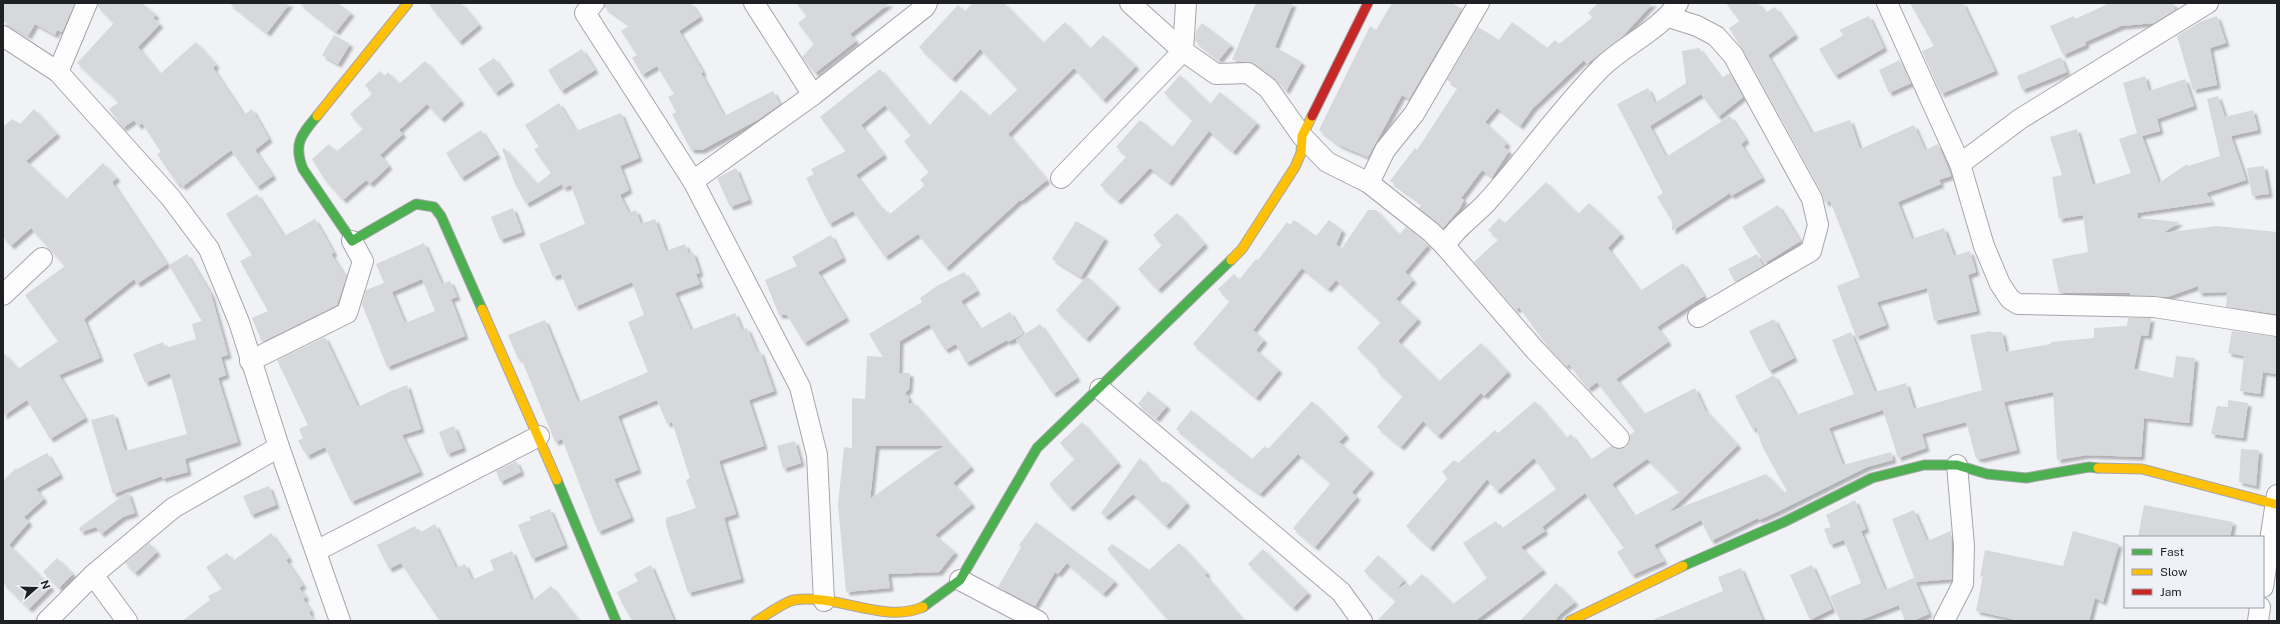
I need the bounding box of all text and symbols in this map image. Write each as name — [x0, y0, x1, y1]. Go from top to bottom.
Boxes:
legend — [2124, 536, 2264, 608]
text: Fast — [2160, 545, 2185, 559]
text: Slow — [2160, 565, 2188, 579]
north arrow — [16, 568, 56, 608]
text: N — [38, 578, 53, 591]
text: Jam — [2160, 585, 2182, 599]

